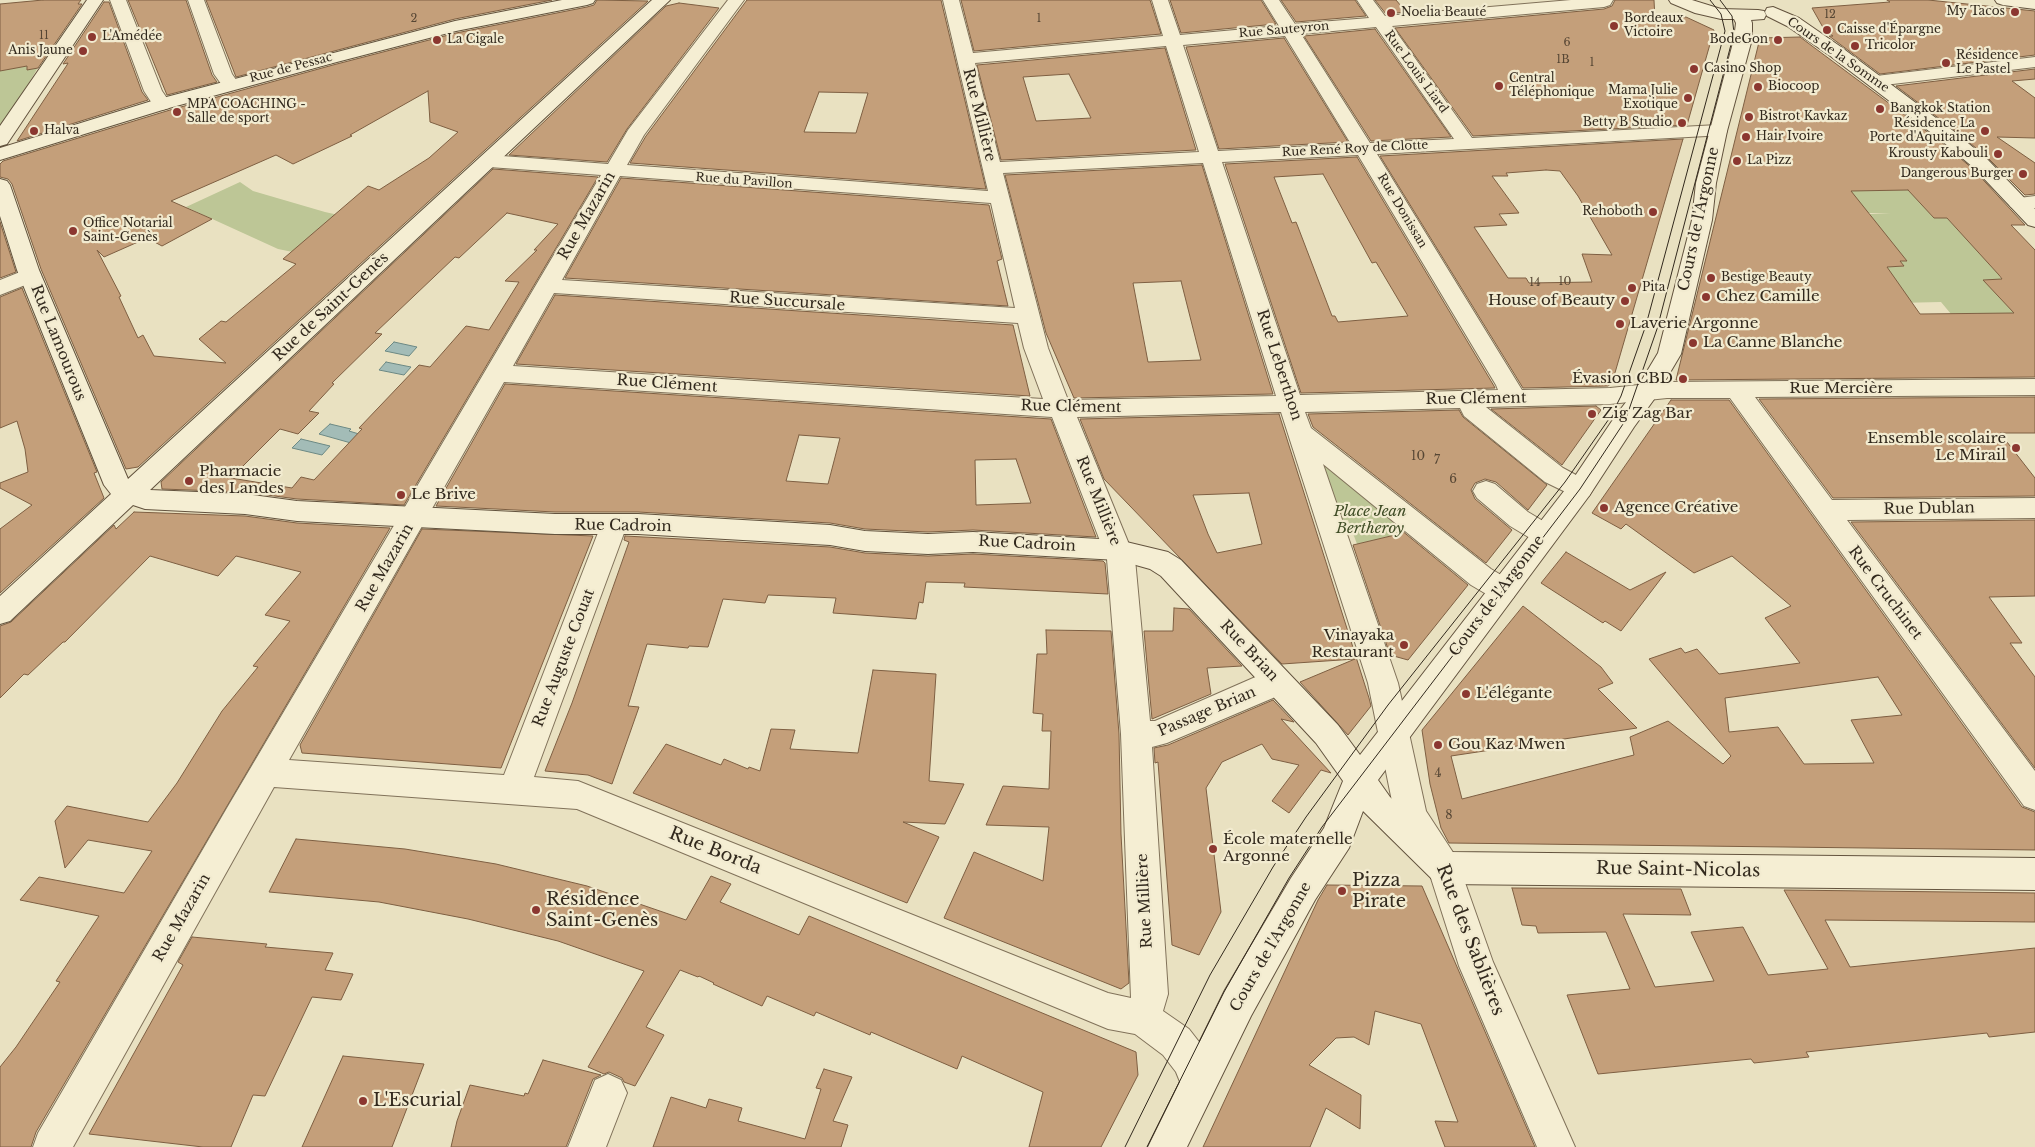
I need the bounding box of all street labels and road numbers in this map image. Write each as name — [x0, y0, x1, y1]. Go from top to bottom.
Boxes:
street label: Cours de la Somme — [1784, 14, 1892, 96]
street label: Rue Sauteyron — [1238, 19, 1330, 41]
street label: Rue Louis Liard — [1381, 28, 1451, 116]
street label: Rue de Pessac — [248, 50, 334, 86]
street label: Rue Millière — [959, 67, 999, 163]
street label: Rue René Roy de Clotte — [1281, 138, 1429, 160]
street label: Cours de l'Argonne — [1675, 145, 1723, 293]
street label: Rue Mazarin — [555, 169, 619, 263]
street label: Rue du Pavillon — [695, 170, 793, 192]
street label: Rue Donissan — [1374, 171, 1430, 251]
street label: Rue de Saint-Genès — [270, 249, 392, 365]
street label: Rue Lamourous — [27, 282, 89, 404]
street label: Rue Succursale — [728, 289, 846, 315]
street label: Rue Leberthon — [1253, 307, 1305, 423]
street label: Rue Clément — [616, 372, 718, 396]
street label: Rue Mercière — [1789, 380, 1893, 398]
street label: Rue Clément — [1425, 389, 1527, 409]
street label: Rue Clément — [1020, 397, 1122, 417]
street label: Rue Millière — [1072, 453, 1124, 549]
street label: Rue Dublan — [1883, 499, 1975, 519]
street label: Rue Cadroin — [574, 516, 672, 536]
street label: Rue Mazarin — [353, 521, 417, 615]
street label: Rue Cadroin — [978, 532, 1076, 556]
street label: Cours de l'Argonne — [1446, 532, 1548, 660]
street label: Rue Cruchinet — [1844, 543, 1926, 643]
street label: Rue Auguste Couat — [529, 586, 599, 730]
street label: Rue Brian — [1216, 617, 1282, 685]
street label: Passage Brian — [1155, 683, 1259, 741]
street label: Rue Borda — [666, 823, 764, 879]
street label: Rue Millière — [1134, 853, 1156, 949]
street label: Rue Saint-Nicolas — [1596, 858, 1760, 882]
street label: Rue des Sablières — [1431, 861, 1509, 1019]
street label: Rue Mazarin — [150, 871, 214, 965]
street label: Cours de l'Argonne — [1226, 879, 1316, 1015]

